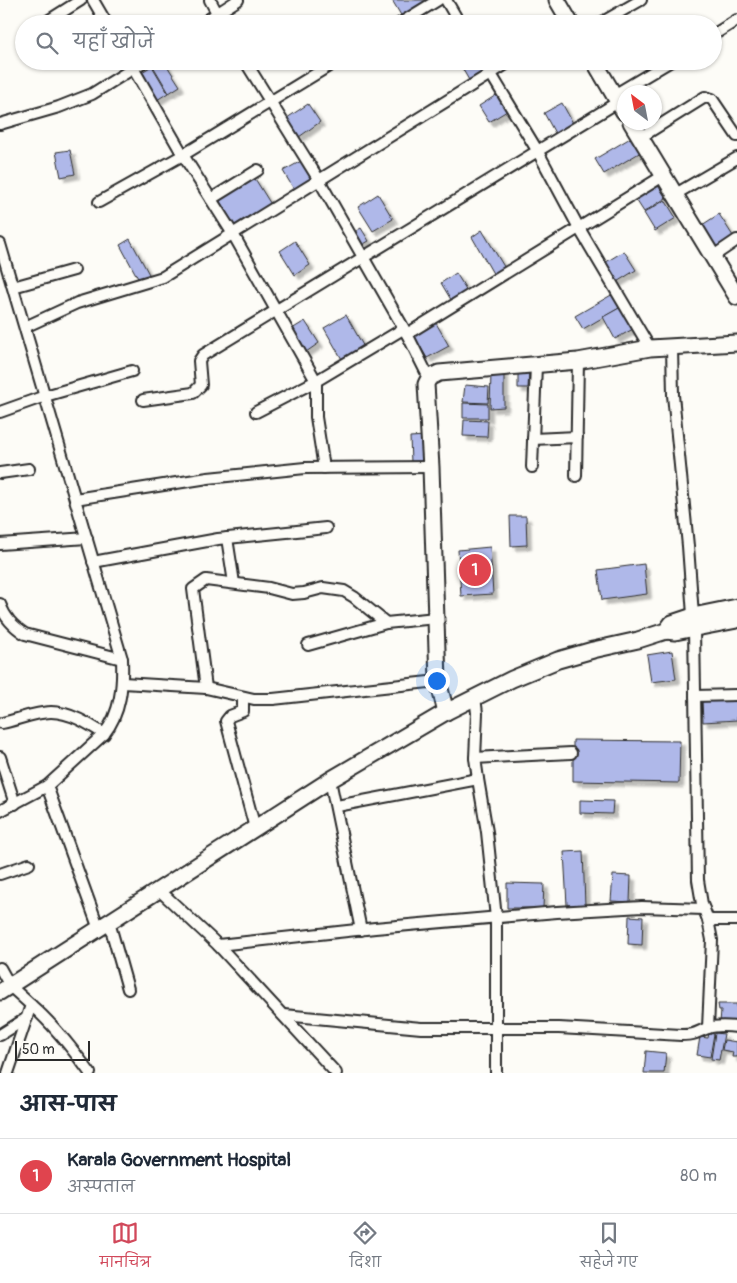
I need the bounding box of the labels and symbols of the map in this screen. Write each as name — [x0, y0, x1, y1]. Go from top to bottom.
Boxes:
north arrow — [617, 85, 662, 130]
pin: 1 — [459, 551, 491, 589]
your location — [424, 668, 450, 694]
scale bar — [15, 1038, 90, 1061]

